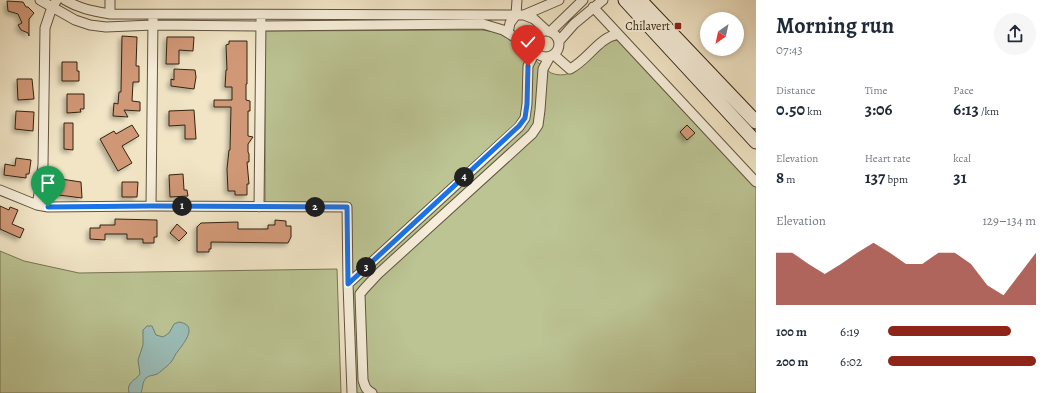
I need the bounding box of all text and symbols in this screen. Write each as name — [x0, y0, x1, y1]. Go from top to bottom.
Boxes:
text: Morning run — [776, 11, 894, 41]
north arrow — [700, 12, 744, 56]
map controls — [700, 12, 744, 56]
button: share — [994, 13, 1036, 55]
place label: Chilavert — [625, 18, 670, 34]
marker: Chilavert — [673, 21, 683, 31]
pin — [511, 25, 545, 66]
icon: check — [517, 31, 539, 53]
text: 07:43 — [776, 41, 803, 58]
text: Distance — [776, 83, 815, 98]
text: Time — [865, 83, 888, 98]
text: Pace — [953, 83, 974, 98]
text: 0.50 — [776, 98, 805, 121]
text: 3:06 — [865, 98, 893, 121]
text: 6:13 — [953, 98, 979, 121]
text: km — [805, 104, 822, 119]
text: /km — [979, 104, 999, 119]
text: Elevation — [776, 151, 818, 166]
text: Heart rate — [865, 151, 911, 166]
text: kcal — [953, 151, 971, 166]
pin — [31, 166, 65, 207]
text: 8 — [776, 166, 784, 189]
text: 137 — [865, 166, 885, 189]
text: 31 — [953, 166, 967, 189]
pin: 4 — [454, 167, 474, 187]
text: 4 — [461, 169, 467, 184]
icon: arrive — [37, 172, 59, 194]
text: m — [784, 172, 796, 187]
text: bpm — [885, 172, 908, 187]
pin: 1 — [172, 196, 192, 216]
pin: 2 — [305, 197, 325, 217]
text: 1 — [180, 198, 184, 213]
text: 2 — [312, 199, 318, 214]
text: Elevation — [776, 212, 826, 229]
text: 129–134 m — [982, 212, 1036, 229]
pin: 3 — [356, 257, 376, 277]
text: 3 — [364, 259, 368, 274]
text: 100 m — [776, 323, 807, 340]
text: 6:19 — [840, 323, 859, 340]
text: 200 m — [776, 353, 809, 370]
text: 6:02 — [840, 353, 862, 370]

